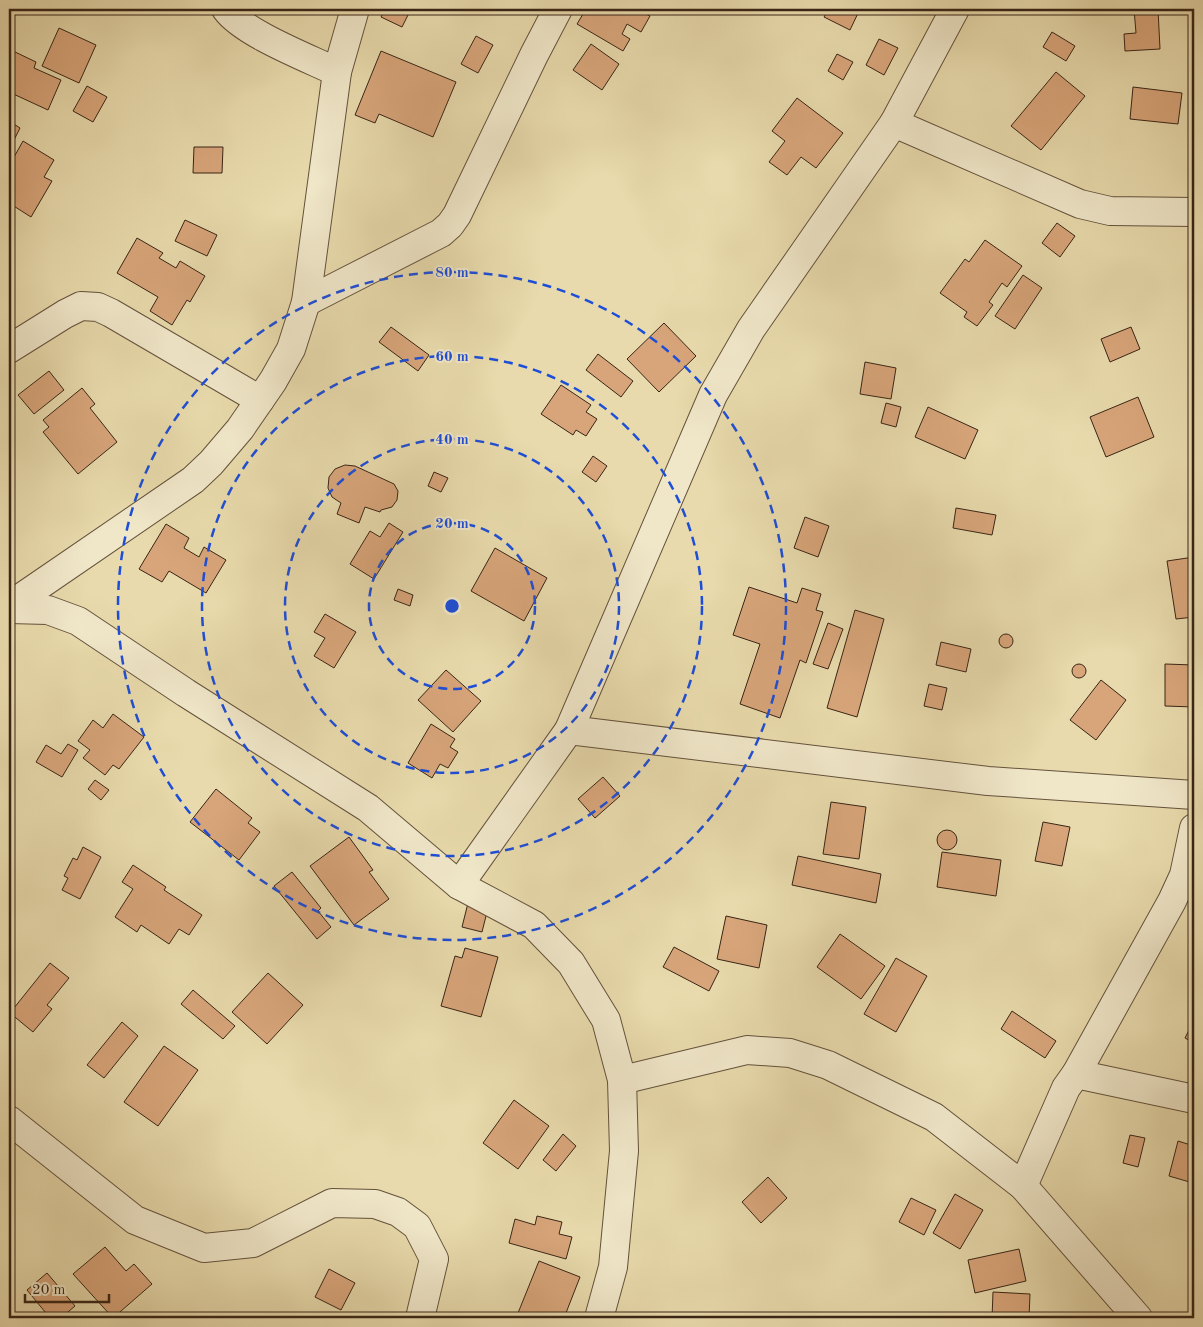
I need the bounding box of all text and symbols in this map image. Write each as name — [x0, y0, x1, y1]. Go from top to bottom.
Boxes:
text: 80 m — [435, 266, 469, 281]
text: 60 m — [435, 350, 469, 365]
text: 40 m — [435, 433, 469, 448]
text: 20 m — [435, 517, 469, 532]
centre of rings — [443, 597, 461, 615]
scale bar — [25, 1272, 109, 1304]
text: 20 m — [32, 1283, 66, 1298]

